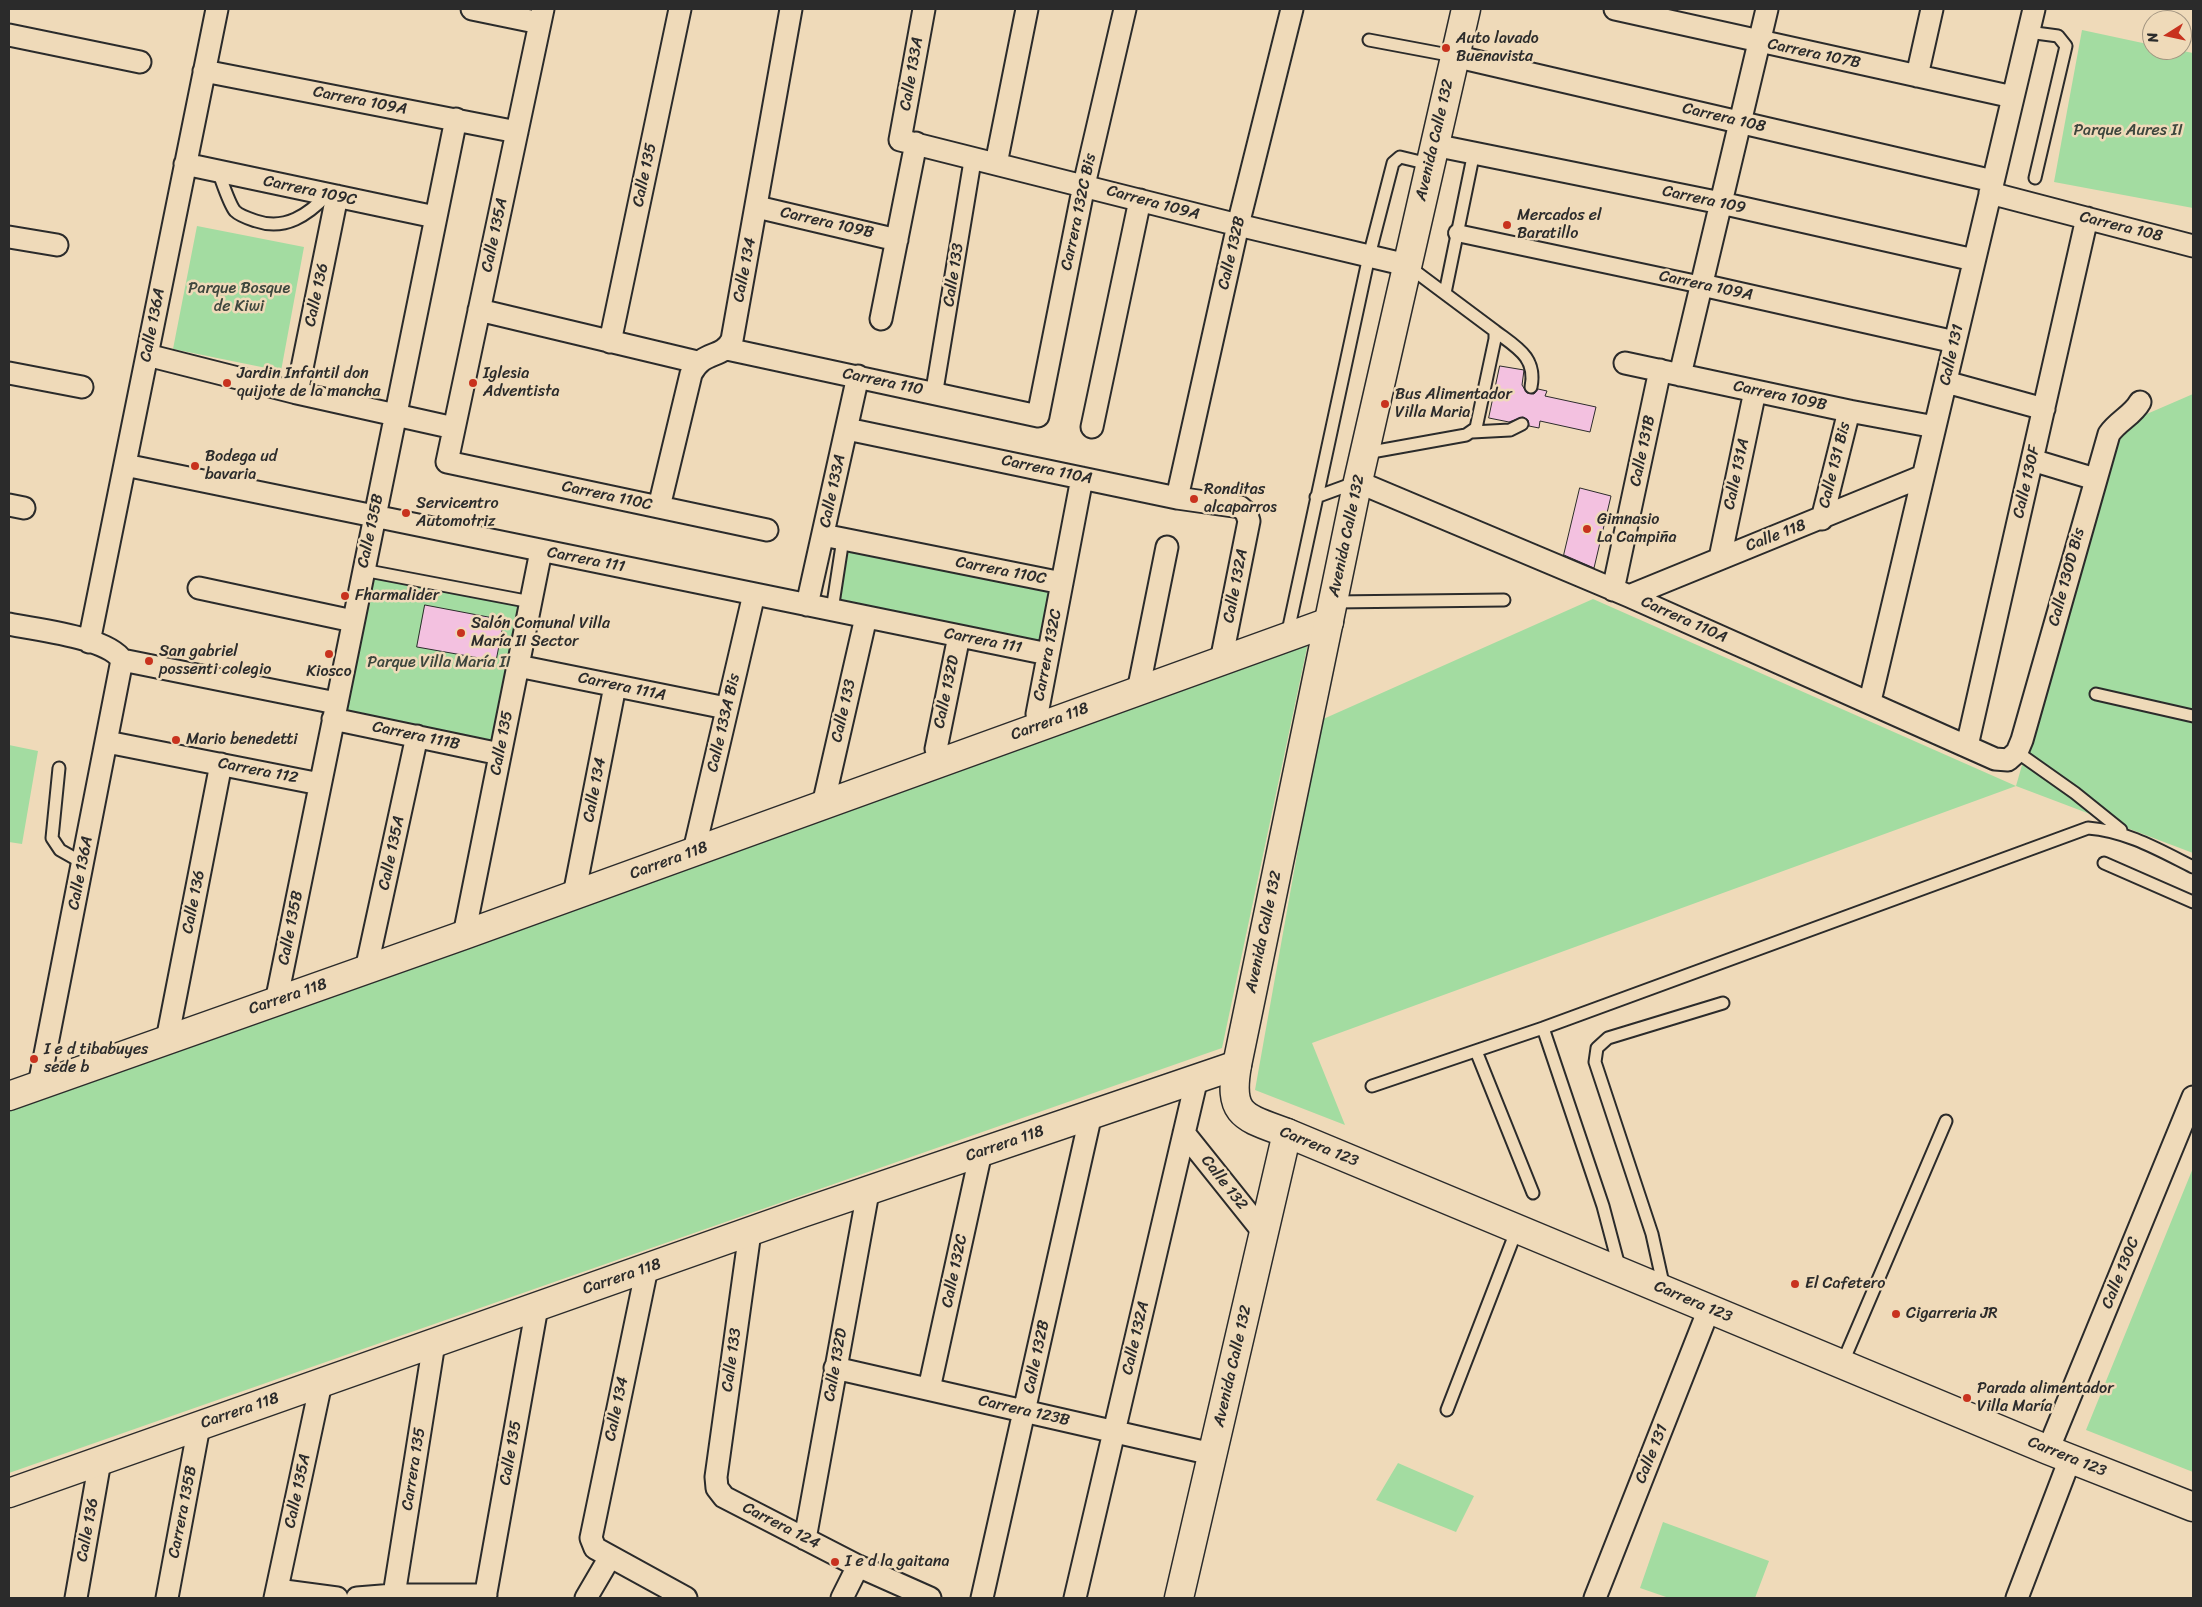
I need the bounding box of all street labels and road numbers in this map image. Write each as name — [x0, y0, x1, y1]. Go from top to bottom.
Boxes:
street label: Carrera 107B — [1766, 35, 1862, 73]
street label: Calle 133A — [896, 36, 928, 112]
street label: Avenida Calle 132 — [1412, 77, 1458, 203]
street label: Carrera 109A — [311, 82, 409, 120]
street label: Carrera 108 — [1681, 99, 1767, 137]
street label: Calle 135 — [629, 141, 661, 209]
street label: Carrera 132C Bis — [1057, 152, 1101, 272]
street label: Carrera 109C — [262, 172, 358, 210]
street label: Carrera 109A — [1104, 181, 1202, 225]
street label: Carrera 109 — [1660, 182, 1748, 218]
street label: Calle 135A — [478, 196, 512, 274]
street label: Carrera 109B — [779, 203, 875, 243]
street label: Carrera 108 — [2078, 207, 2164, 247]
street label: Calle 132B — [1214, 215, 1250, 291]
street label: Calle 134 — [729, 236, 761, 304]
street label: Calle 133 — [940, 242, 968, 308]
street label: Calle 136 — [301, 262, 333, 328]
street label: Carrera 109A — [1657, 267, 1755, 305]
street label: Calle 136A — [136, 286, 170, 364]
street label: Calle 131 — [1936, 323, 1968, 387]
street label: Carrera 110 — [841, 364, 925, 400]
street label: Carrera 109B — [1732, 377, 1828, 415]
street label: Calle 131B — [1626, 414, 1660, 488]
street label: Calle 131 Bis — [1815, 420, 1855, 510]
street label: Calle 131A — [1720, 437, 1754, 511]
street label: Calle 130F — [2009, 444, 2045, 520]
street label: Carrera 110A — [1000, 451, 1094, 489]
street label: Calle 133A — [816, 453, 850, 529]
street label: Avenida Calle 132 — [1325, 473, 1369, 599]
street label: Carrera 110C — [560, 477, 654, 515]
street label: Calle 135B — [354, 492, 388, 570]
street label: Calle 118 — [1743, 516, 1809, 556]
street label: Calle 130D Bis — [2045, 526, 2089, 628]
street label: Carrera 111 — [546, 543, 626, 577]
street label: Calle 132A — [1219, 547, 1253, 625]
street label: Carrera 110C — [954, 553, 1048, 589]
street label: Carrera 110A — [1638, 592, 1730, 648]
street label: Carrera 132C — [1030, 608, 1066, 702]
street label: Carrera 111 — [943, 624, 1023, 658]
street label: Calle 132D — [930, 654, 964, 730]
street label: Carrera 111A — [576, 668, 668, 706]
street label: Calle 133A Bis — [703, 672, 745, 774]
street label: Calle 133 — [827, 678, 861, 744]
street label: Carrera 118 — [1008, 699, 1092, 745]
street label: Calle 135 — [486, 709, 518, 777]
street label: Carrera 111B — [371, 717, 461, 755]
street label: Carrera 112 — [216, 754, 300, 788]
street label: Calle 134 — [579, 756, 611, 824]
street label: Calle 135A — [375, 814, 409, 892]
street label: Calle 136A — [64, 834, 98, 912]
street label: Carrera 118 — [627, 838, 711, 884]
street label: Calle 136 — [178, 869, 210, 935]
street label: Avenida Calle 132 — [1242, 869, 1286, 995]
street label: Calle 135B — [274, 889, 308, 967]
street label: Carrera 118 — [246, 975, 330, 1019]
street label: Carrera 118 — [963, 1122, 1047, 1166]
street label: Carrera 123 — [1277, 1123, 1361, 1171]
street label: Calle 132 — [1197, 1152, 1251, 1214]
street label: Calle 132C — [938, 1233, 972, 1309]
street label: Calle 130C — [2098, 1235, 2144, 1311]
street label: Carrera 118 — [580, 1255, 664, 1299]
street label: Carrera 123 — [1651, 1277, 1735, 1327]
street label: Calle 132A — [1118, 1299, 1154, 1377]
street label: Avenida Calle 132 — [1210, 1303, 1256, 1429]
street label: Calle 132B — [1020, 1319, 1054, 1395]
street label: Calle 133 — [718, 1327, 746, 1393]
street label: Calle 132D — [820, 1327, 852, 1403]
street label: Calle 134 — [601, 1375, 633, 1443]
street label: Carrera 118 — [198, 1389, 282, 1433]
street label: Carrera 123B — [976, 1391, 1072, 1431]
street label: Calle 135 — [496, 1419, 526, 1487]
street label: Calle 131 — [1631, 1422, 1673, 1486]
street label: Carrera 135 — [398, 1426, 430, 1512]
street label: Carrera 123 — [2025, 1433, 2109, 1481]
street label: Calle 135A — [281, 1452, 315, 1530]
street label: Carrera 135B — [165, 1464, 201, 1560]
street label: Calle 136 — [73, 1497, 103, 1563]
street label: Carrera 124 — [739, 1498, 823, 1554]

